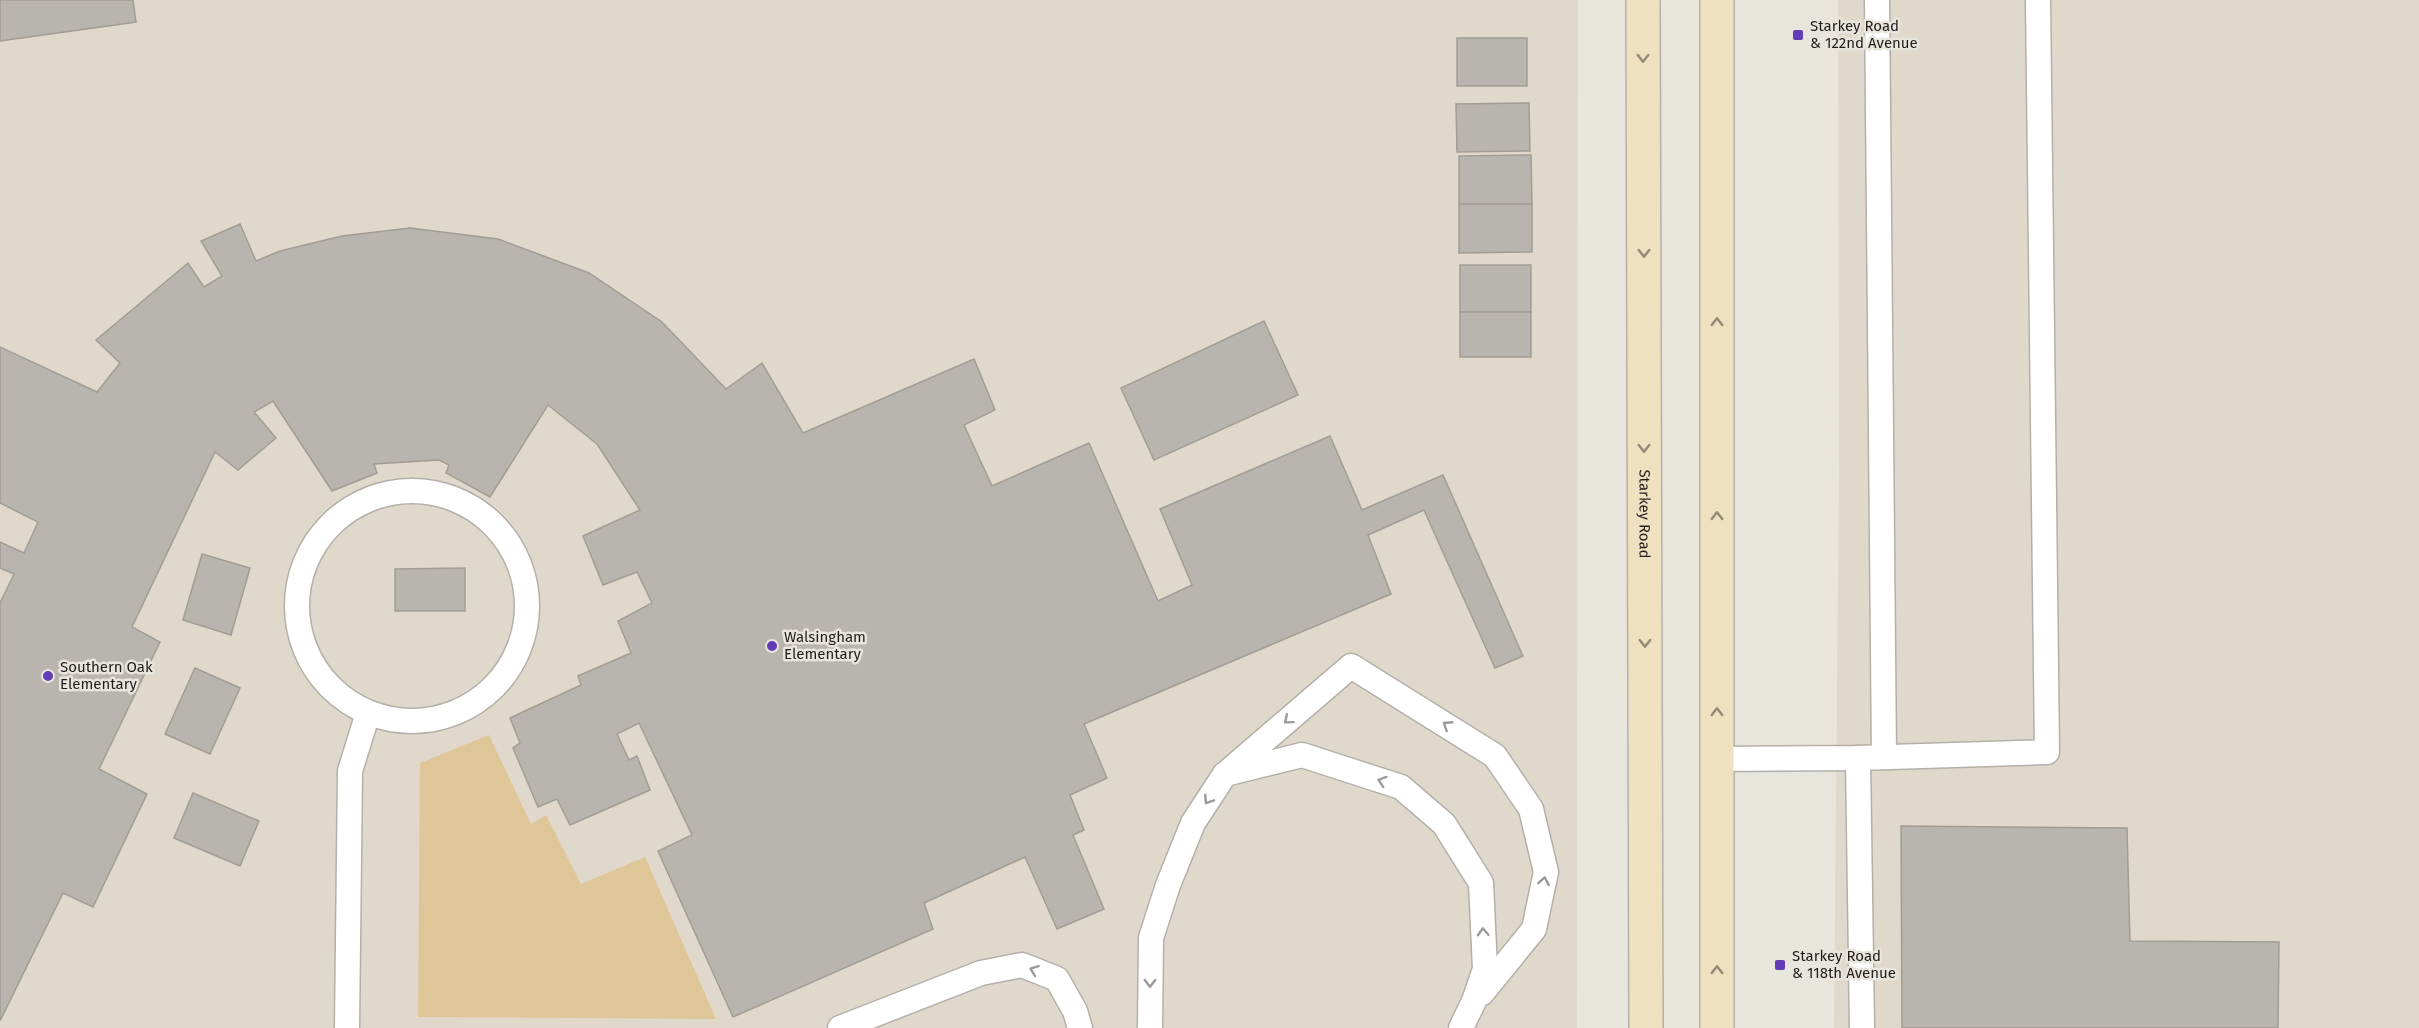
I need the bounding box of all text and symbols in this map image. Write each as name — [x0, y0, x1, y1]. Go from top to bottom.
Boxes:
place label: Starkey Road & 122nd Avenue — [1810, 17, 1918, 52]
marker: Starkey Road & 122nd Avenue — [1791, 28, 1805, 42]
one-way arrow — [1637, 54, 1649, 63]
one-way arrow — [1638, 249, 1650, 258]
one-way arrow — [1711, 317, 1723, 326]
one-way arrow — [1638, 444, 1650, 453]
street label: Starkey Road — [1635, 469, 1654, 559]
one-way arrow — [1711, 512, 1723, 521]
place label: Walsingham Elementary — [784, 628, 866, 663]
marker: Walsingham Elementary — [765, 639, 779, 653]
one-way arrow — [1639, 639, 1651, 648]
place label: Southern Oak Elementary — [60, 658, 153, 693]
marker: Southern Oak Elementary — [41, 669, 55, 683]
one-way arrow — [1711, 707, 1723, 716]
one-way arrow — [1284, 713, 1295, 724]
one-way arrow — [1443, 721, 1454, 732]
one-way arrow — [1378, 776, 1388, 789]
one-way arrow — [1204, 793, 1215, 804]
one-way arrow — [1537, 877, 1550, 887]
one-way arrow — [1477, 928, 1490, 937]
place label: Starkey Road & 118th Avenue — [1792, 947, 1896, 982]
marker: Starkey Road & 118th Avenue — [1773, 958, 1787, 972]
one-way arrow — [1029, 965, 1040, 977]
one-way arrow — [1711, 965, 1723, 974]
one-way arrow — [1144, 978, 1157, 987]

